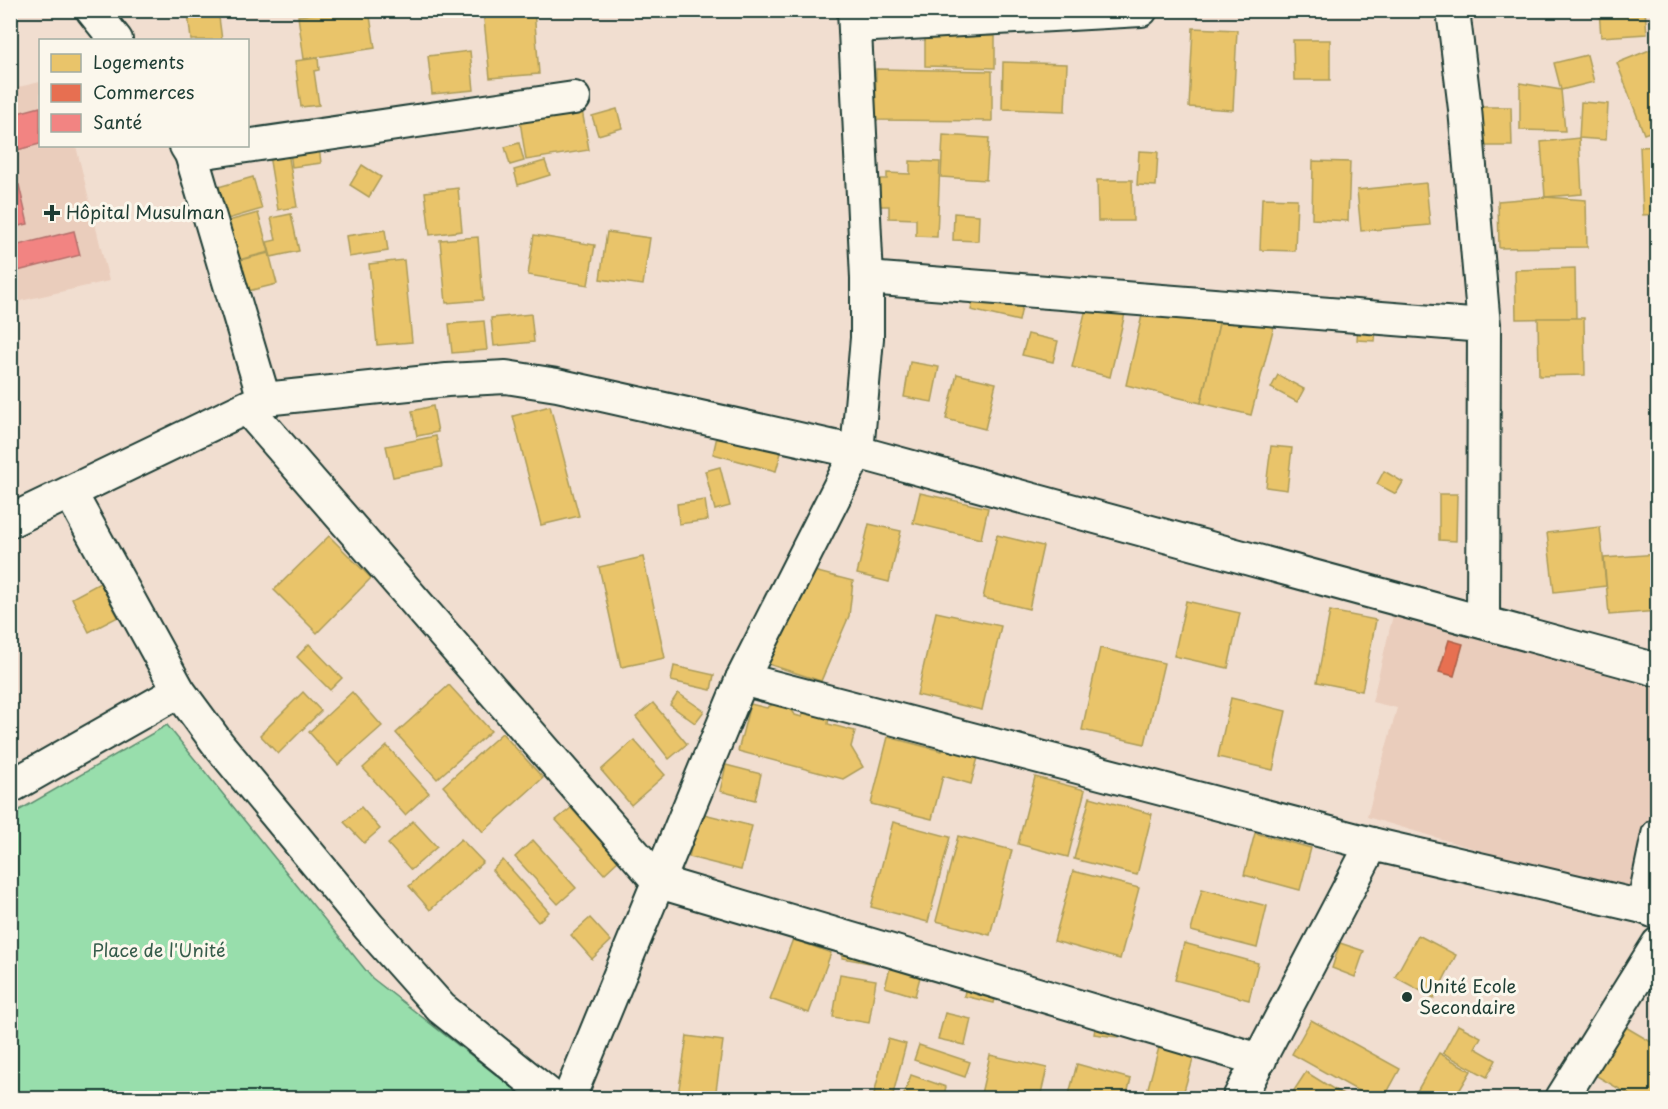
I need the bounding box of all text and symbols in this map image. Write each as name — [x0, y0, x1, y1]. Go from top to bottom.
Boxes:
legend — [39, 39, 249, 147]
text: Logements — [93, 48, 184, 75]
text: Commerces — [93, 78, 194, 105]
text: Santé — [93, 108, 143, 135]
place label: Hôpital Musulman — [66, 198, 225, 225]
marker: Hôpital Musulman — [43, 204, 61, 222]
park label: Place de l'Unité — [92, 936, 226, 963]
place label: Unité Ecole Secondaire — [1419, 972, 1517, 1020]
marker: Unité Ecole Secondaire — [1400, 990, 1414, 1004]

